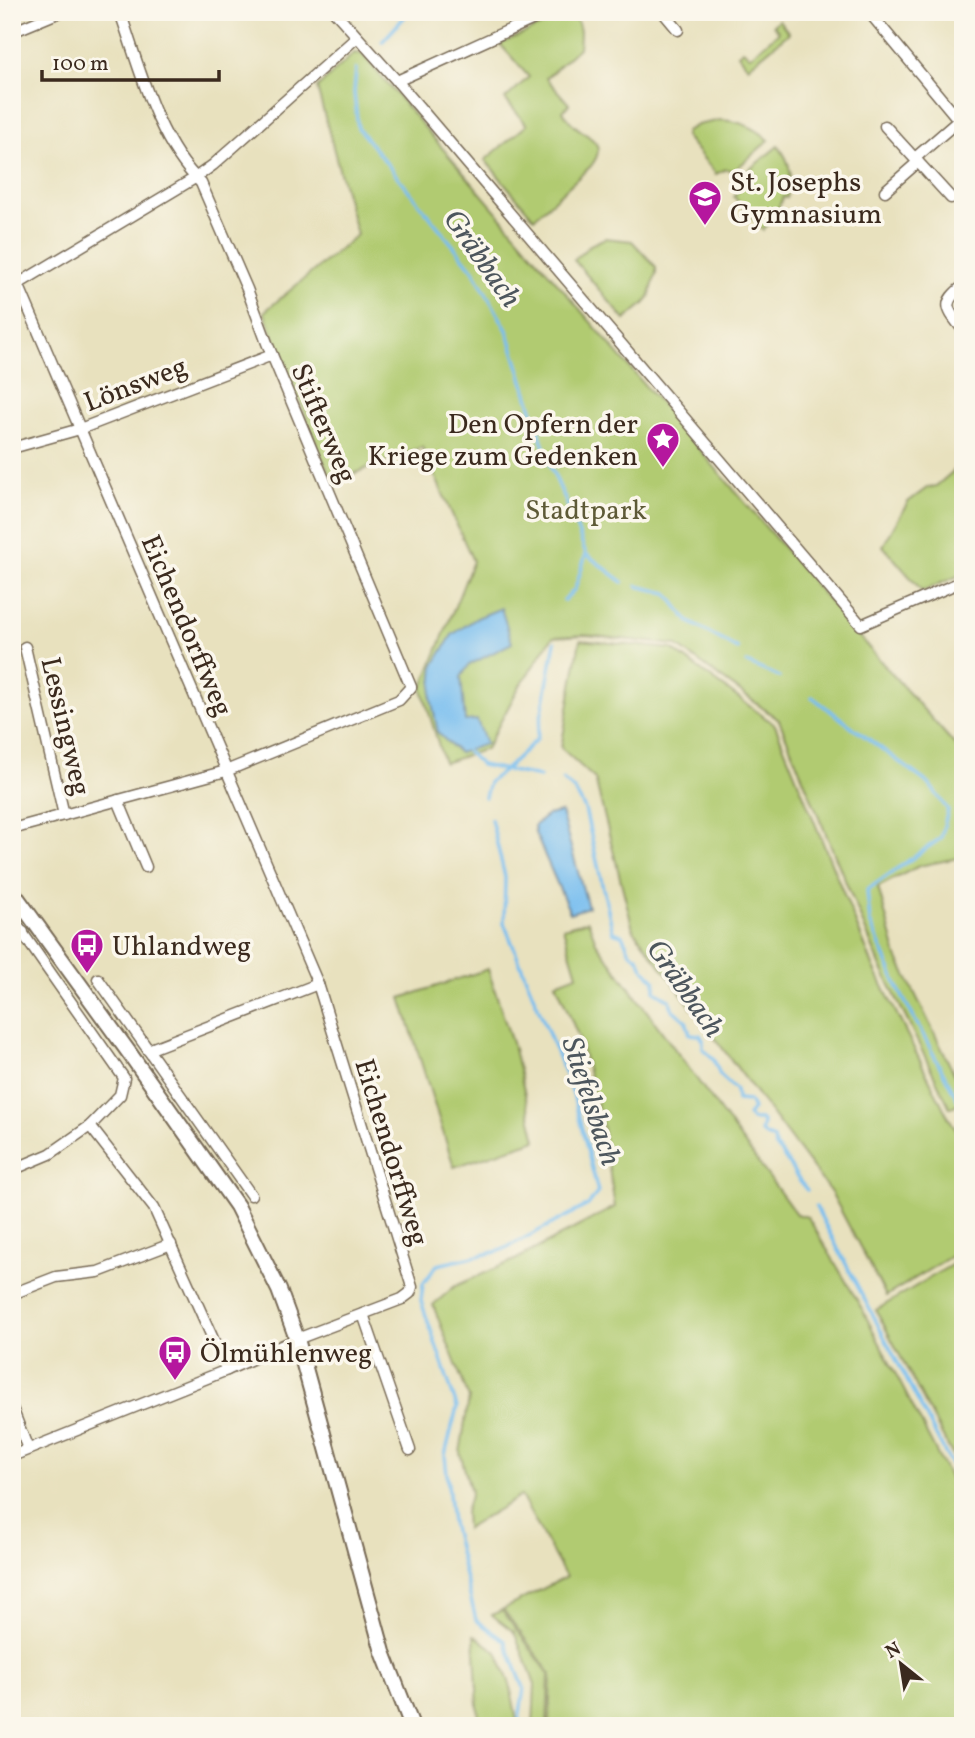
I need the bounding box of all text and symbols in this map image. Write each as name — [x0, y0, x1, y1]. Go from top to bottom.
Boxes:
scale bar — [42, 38, 219, 82]
text: 100 m — [52, 50, 109, 79]
place label: St. Josephs Gymnasium — [730, 164, 882, 235]
school or university icon: St. Josephs Gymnasium — [686, 178, 724, 227]
water label: Gräbbach — [432, 201, 531, 317]
street label: Lönsweg — [79, 348, 193, 423]
street label: Stifterweg — [280, 358, 365, 490]
place label: Den Opfern der Kriege zum Gedenken — [368, 406, 638, 477]
place icon: Den Opfern der Kriege zum Gedenken — [644, 420, 682, 469]
park label: Stadtpark — [525, 492, 647, 531]
street label: Eichendorffweg — [130, 529, 242, 723]
street label: Lessingweg — [30, 653, 99, 800]
bus stop icon: Uhlandweg — [68, 926, 106, 975]
place label: Uhlandweg — [112, 928, 251, 967]
water label: Gräbbach — [635, 931, 734, 1047]
water label: Stiefelsbach — [550, 1032, 631, 1171]
street label: Eichendorffweg — [344, 1054, 438, 1251]
bus stop icon: Ölmühlenweg — [156, 1333, 194, 1382]
place label: Ölmühlenweg — [200, 1335, 372, 1374]
north arrow — [866, 1630, 936, 1700]
text: N — [881, 1636, 906, 1666]

